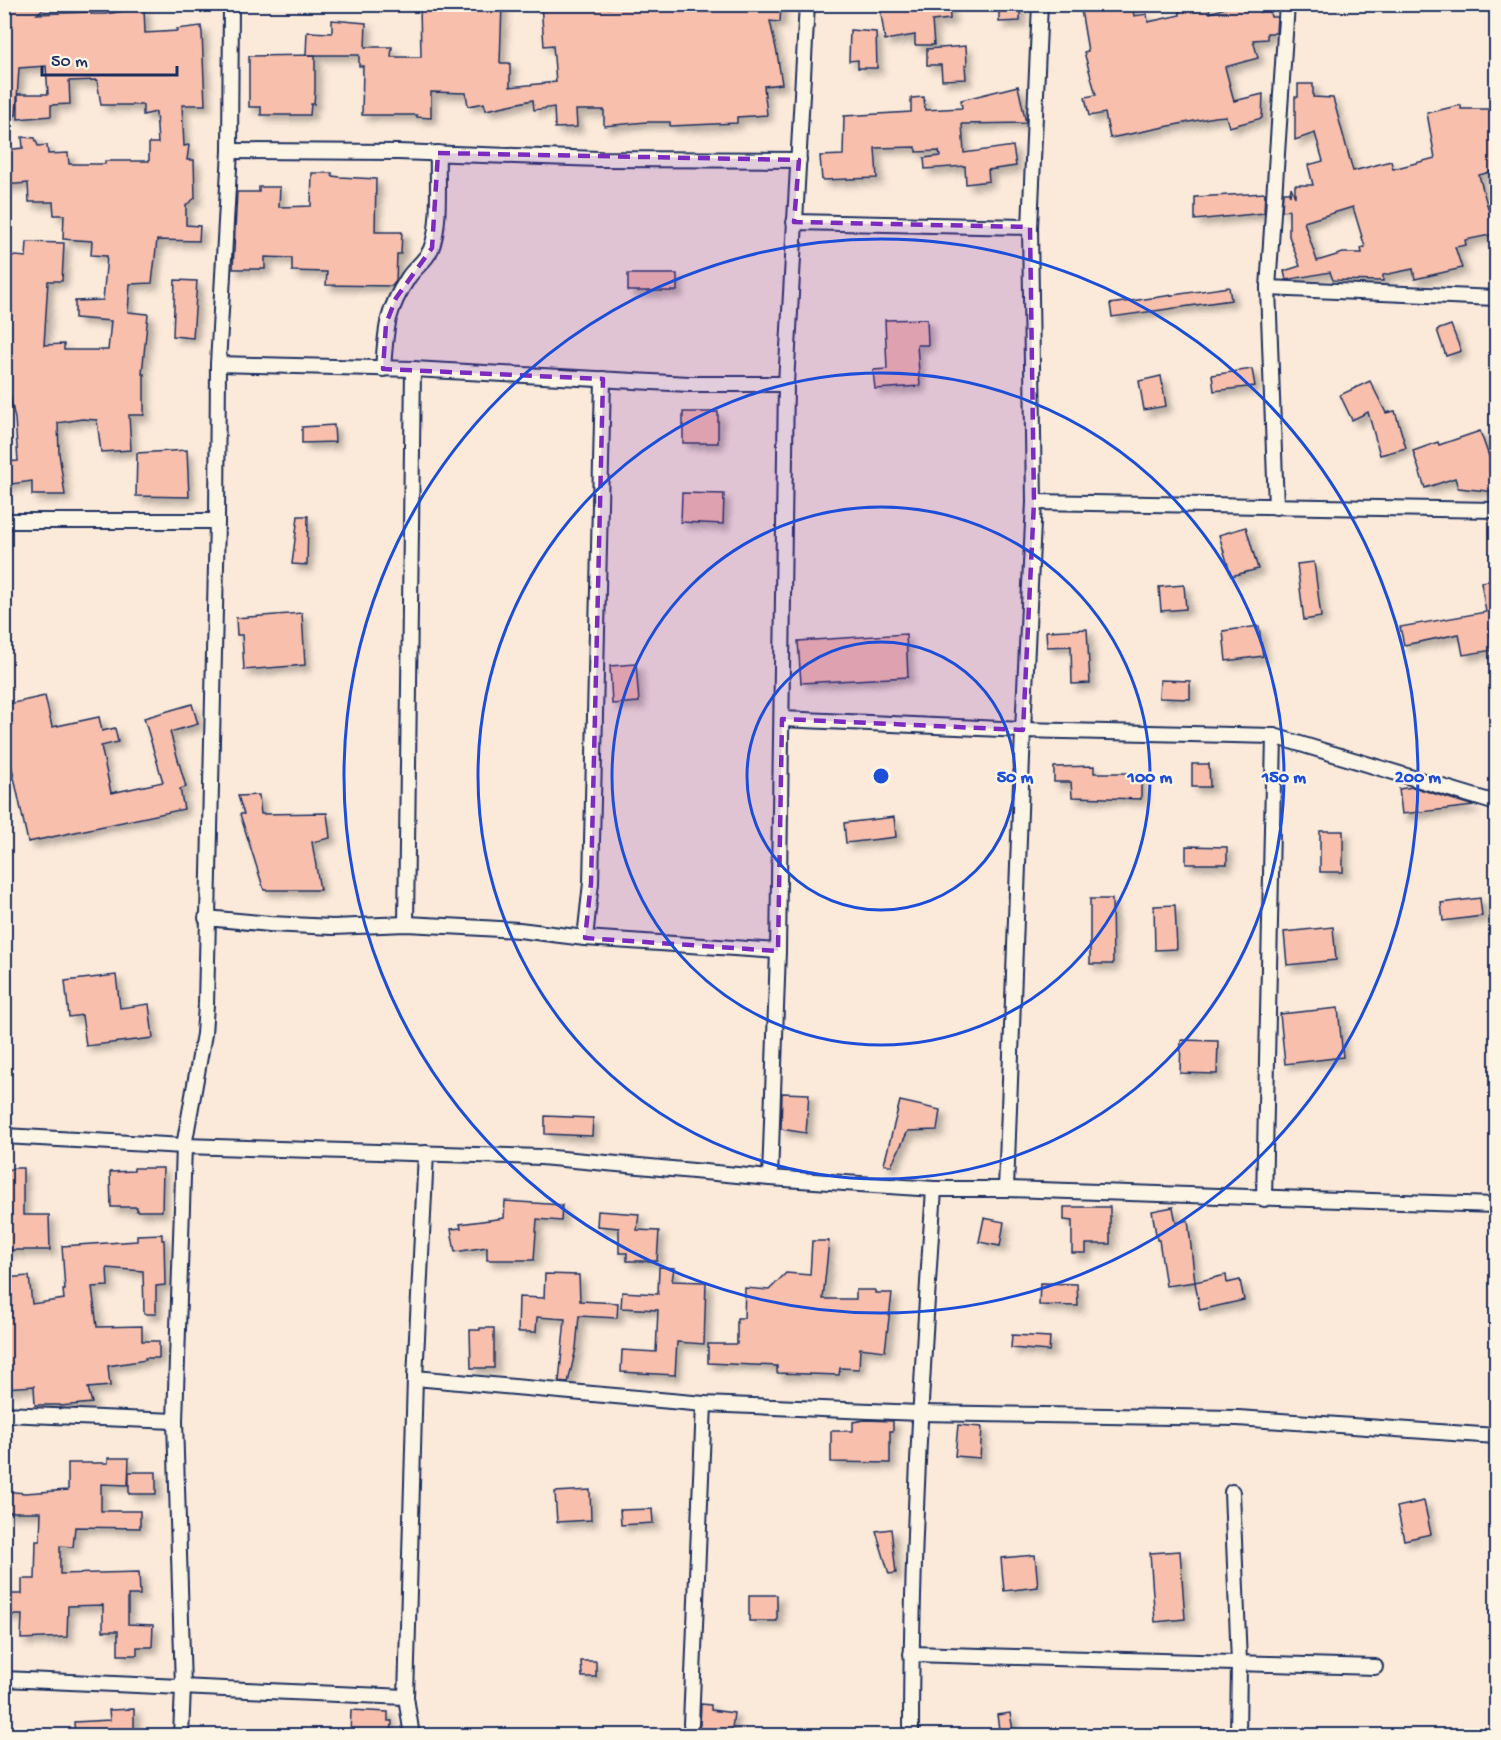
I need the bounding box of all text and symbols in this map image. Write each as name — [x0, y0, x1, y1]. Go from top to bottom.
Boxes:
scale bar — [42, 39, 177, 77]
text: 50 m — [51, 52, 88, 73]
centre of rings — [871, 766, 891, 786]
text: 50 m — [997, 768, 1034, 789]
text: 100 m — [1127, 768, 1173, 789]
text: 150 m — [1261, 768, 1306, 789]
text: 200 m — [1395, 768, 1441, 789]

